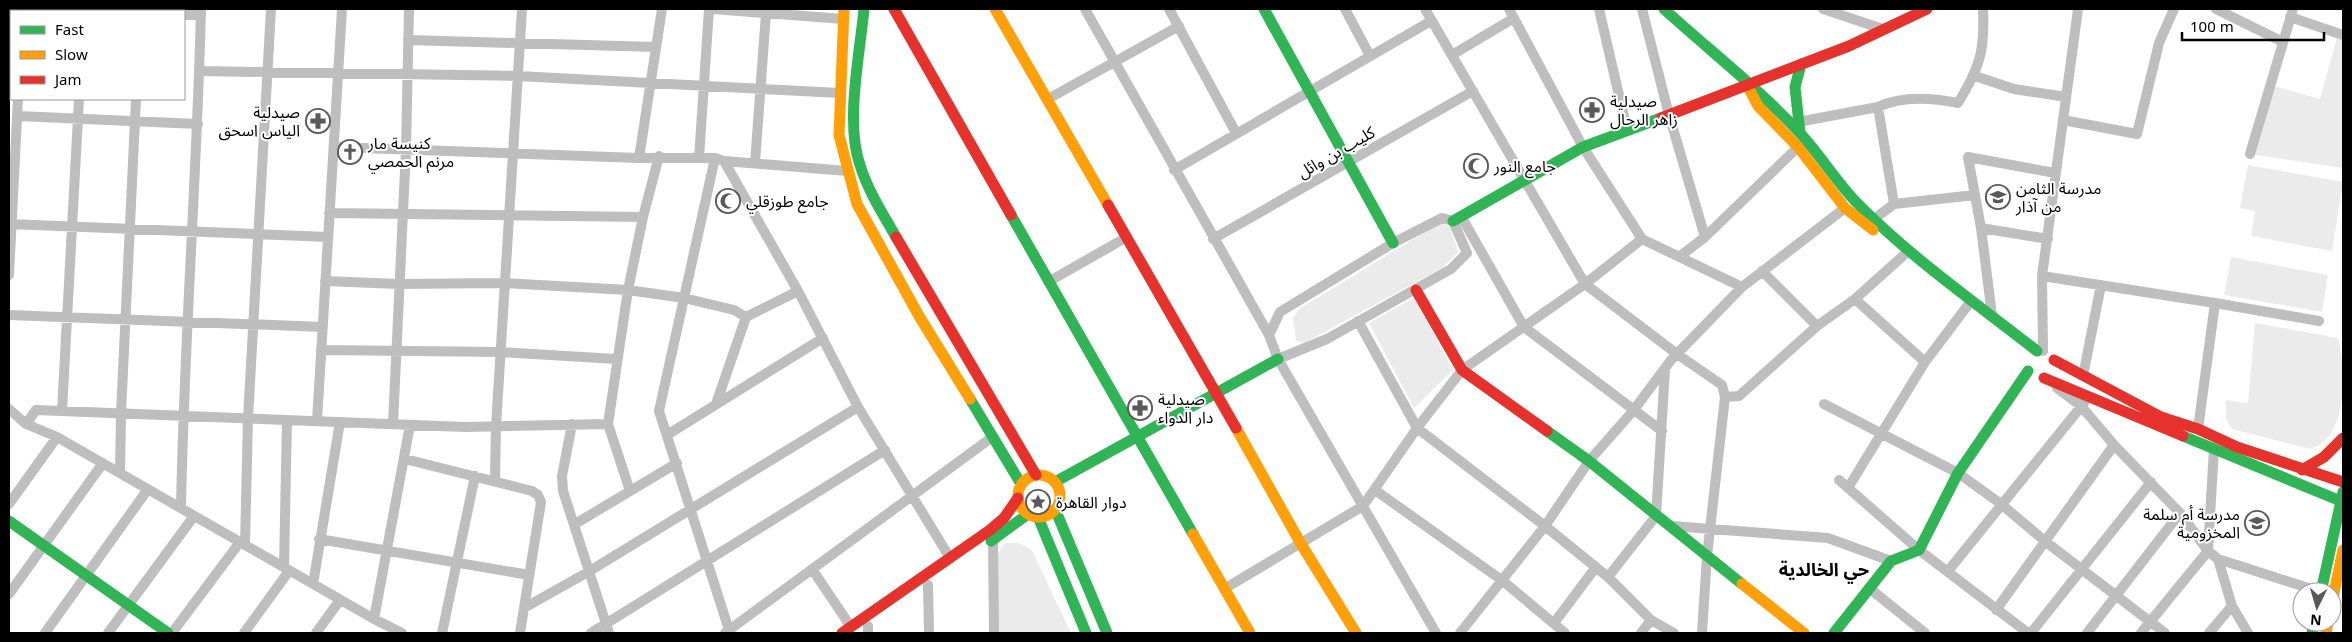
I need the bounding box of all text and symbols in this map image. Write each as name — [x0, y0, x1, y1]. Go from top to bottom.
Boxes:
legend — [10, 10, 185, 100]
scale bar — [2182, 10, 2324, 42]
text: 100 m — [2190, 16, 2234, 36]
text: Fast — [55, 19, 84, 39]
text: Slow — [55, 44, 88, 64]
text: Jam — [53, 69, 82, 89]
place label: صيدلية زاهر الرحال — [1610, 90, 1678, 130]
pharmacy icon: صيدلية زاهر الرحال — [1579, 97, 1605, 123]
place label: صيدلية الياس اسحق — [218, 101, 300, 141]
pharmacy icon: صيدلية الياس اسحق — [305, 108, 331, 134]
street label: كليب بن وائل — [1293, 121, 1379, 183]
place label: كنيسة مار مرنم الحمصي — [367, 132, 454, 174]
church icon: كنيسة مار مرنم الحمصي — [337, 139, 363, 165]
mosque icon: جامع النور — [1463, 153, 1489, 179]
place label: جامع النور — [1493, 155, 1556, 179]
place label: مدرسة الثامن من آذار — [2015, 177, 2101, 217]
school or university icon: مدرسة الثامن من آذار — [1985, 184, 2011, 210]
mosque icon: جامع طوزقلي — [715, 188, 741, 214]
place label: جامع طوزقلي — [746, 190, 829, 214]
place label: صيدلية دار الدواء — [1158, 388, 1214, 428]
pharmacy icon: صيدلية دار الدواء — [1127, 395, 1153, 421]
place icon: دوار القاهرة — [1025, 489, 1051, 515]
place label: دوار القاهرة — [1056, 491, 1127, 513]
place label: مدرسة أم سلمة المخزومية — [2143, 503, 2240, 543]
school or university icon: مدرسة أم سلمة المخزومية — [2244, 510, 2270, 536]
district label: حي الخالدية — [1779, 557, 1869, 584]
north arrow — [2292, 582, 2342, 632]
text: N — [2309, 610, 2322, 630]

